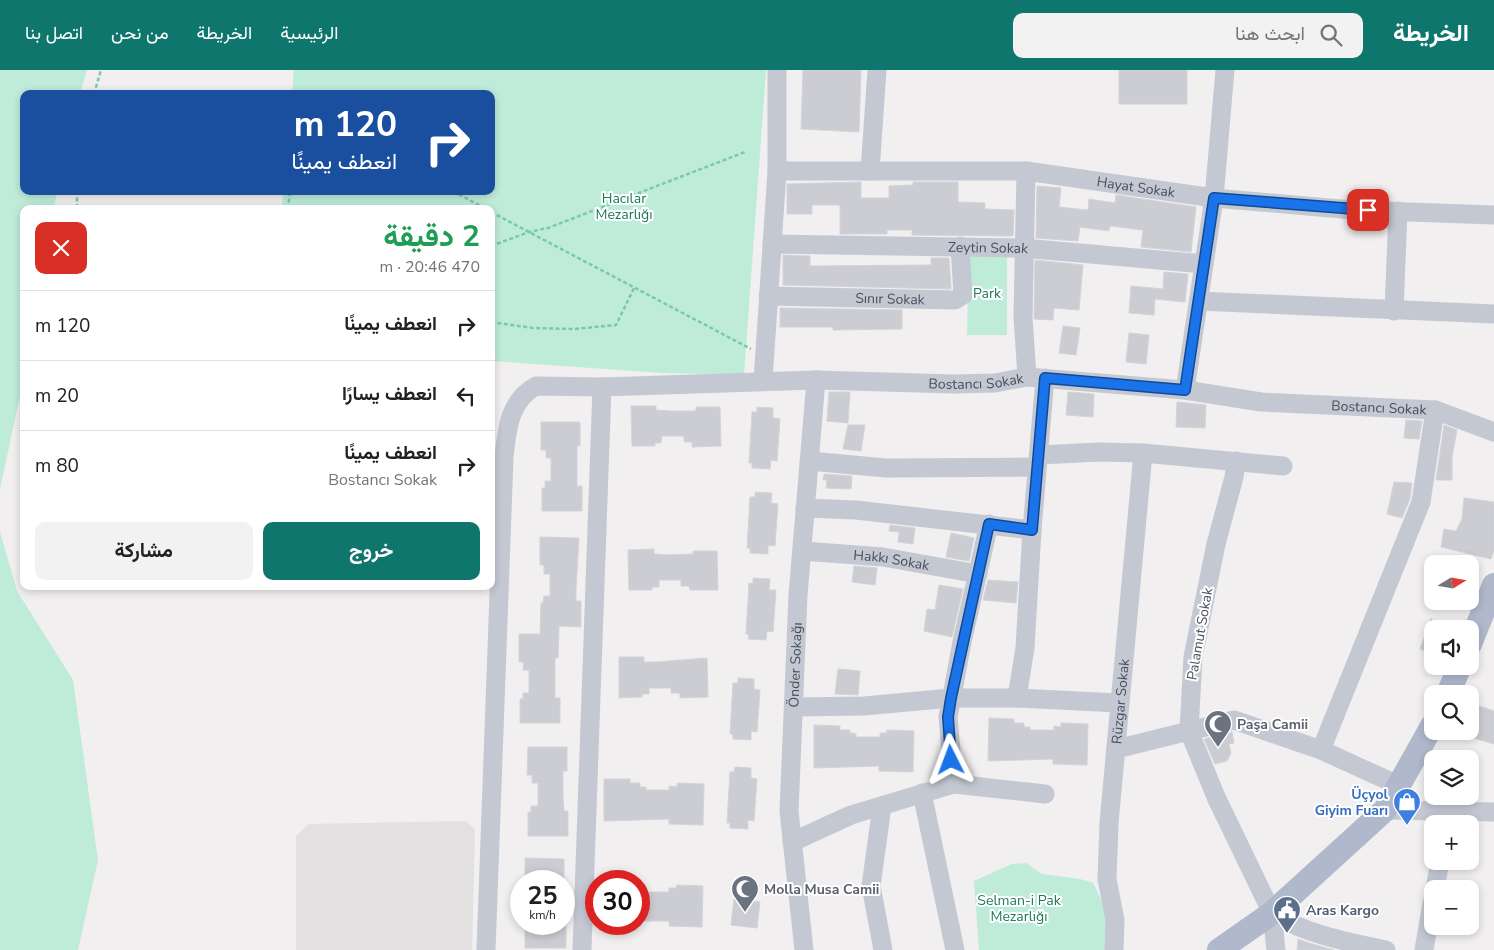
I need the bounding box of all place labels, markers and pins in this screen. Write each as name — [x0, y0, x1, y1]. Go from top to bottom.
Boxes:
pin — [1347, 189, 1389, 231]
mosque icon: Paşa Camii — [1203, 709, 1233, 748]
place label: Paşa Camii — [1237, 715, 1308, 734]
place label: Üçyol Giyim Fuarı — [1315, 785, 1389, 820]
shop icon: Üçyol Giyim Fuarı — [1392, 787, 1422, 826]
mosque icon: Molla Musa Camii — [730, 874, 760, 913]
place label: Molla Musa Camii — [764, 880, 879, 899]
public building icon: Aras Kargo — [1272, 895, 1302, 934]
place label: Aras Kargo — [1306, 901, 1379, 920]

